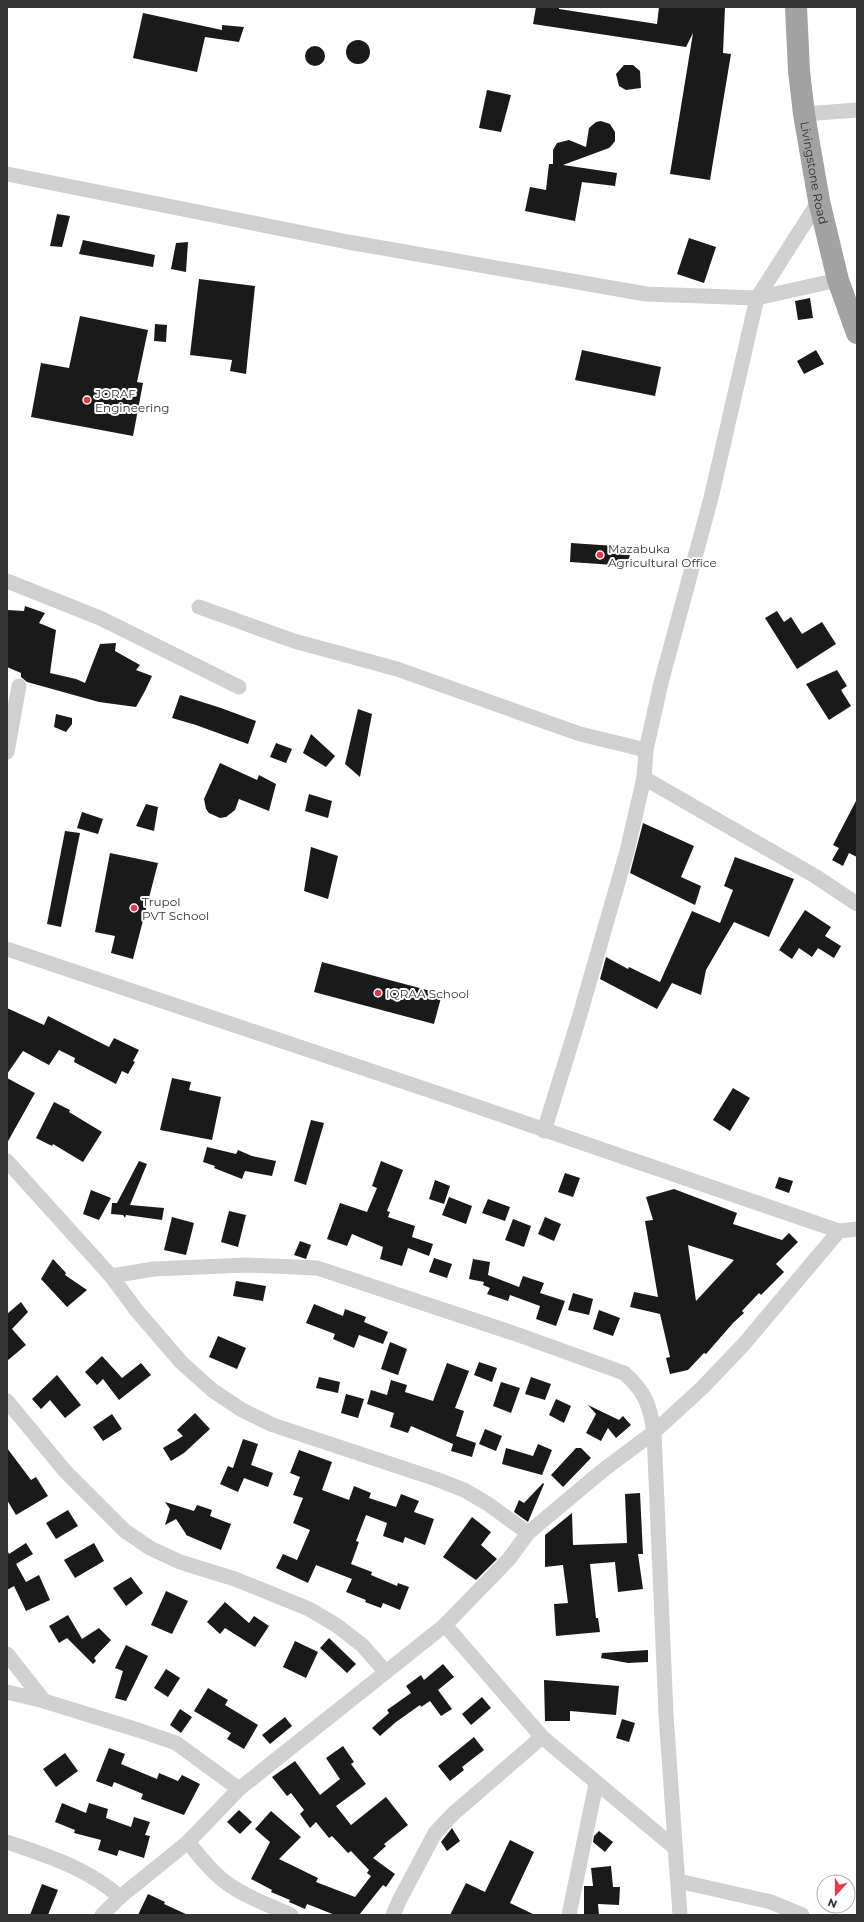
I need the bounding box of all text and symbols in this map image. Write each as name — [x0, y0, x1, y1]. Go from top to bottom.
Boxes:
street label: Livingstone Road — [798, 120, 832, 226]
place label: JORAF Engineering — [94, 386, 169, 415]
marker: JORAF Engineering — [82, 395, 92, 405]
place label: Mazabuka Agricultural Office — [608, 541, 717, 570]
marker: Mazabuka Agricultural Office — [595, 550, 605, 560]
place label: Trupol PVT School — [142, 894, 209, 923]
marker: Trupol PVT School — [129, 903, 139, 913]
place label: IQRAA School — [386, 986, 469, 1001]
marker: IQRAA School — [373, 988, 383, 998]
north arrow — [816, 1874, 856, 1914]
text: N — [826, 1895, 839, 1911]

